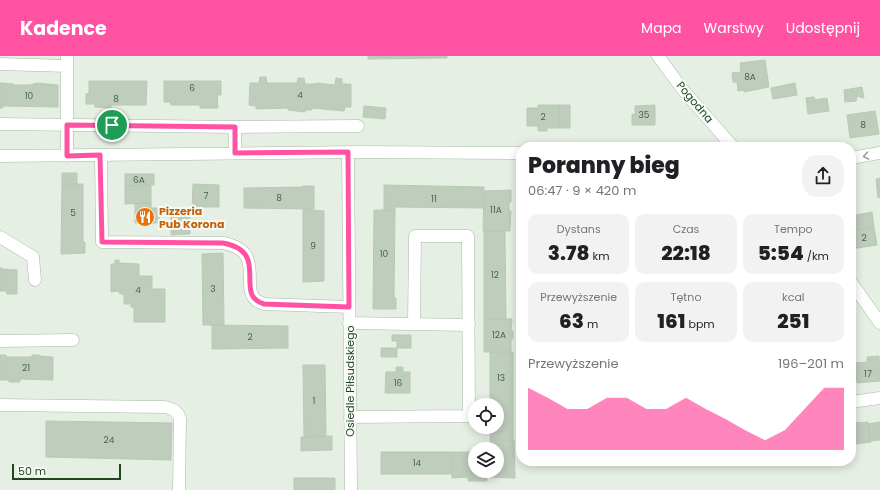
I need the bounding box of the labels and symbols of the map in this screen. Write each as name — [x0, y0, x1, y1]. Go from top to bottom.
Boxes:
house number: 8A — [744, 71, 756, 83]
street label: Pogodna — [673, 78, 717, 126]
house number: 6 — [189, 82, 195, 94]
house number: 4 — [297, 89, 303, 101]
house number: 10 — [25, 90, 34, 102]
house number: 8 — [113, 93, 119, 105]
pin — [95, 108, 129, 142]
house number: 35 — [639, 109, 650, 121]
house number: 2 — [540, 111, 546, 123]
house number: 8 — [860, 119, 866, 131]
one-way arrow — [862, 151, 869, 160]
house number: 6A — [133, 174, 145, 186]
house number: 7 — [204, 190, 209, 202]
house number: 8 — [276, 192, 282, 204]
house number: 11 — [431, 193, 437, 205]
place label: Pizzeria Pub Korona — [159, 203, 224, 232]
house number: 11A — [490, 204, 502, 216]
restaurant icon: Pizzeria Pub Korona — [134, 206, 156, 228]
house number: 5 — [70, 207, 76, 219]
house number: 2 — [861, 232, 867, 244]
house number: 9 — [310, 240, 316, 252]
house number: 10 — [380, 248, 389, 260]
house number: 12 — [491, 269, 499, 281]
house number: 3 — [210, 283, 216, 295]
house number: 4 — [135, 284, 141, 296]
street label: Osiedle Piłsudskiego — [342, 325, 358, 437]
house number: 12A — [492, 329, 506, 341]
house number: 2 — [247, 331, 253, 343]
house number: 21 — [22, 362, 30, 374]
house number: 17 — [864, 368, 872, 380]
house number: 13 — [497, 372, 505, 384]
house number: 16 — [394, 377, 403, 389]
house number: 1 — [313, 395, 316, 407]
house number: 24 — [104, 434, 115, 446]
house number: 14 — [413, 457, 422, 469]
scale bar — [12, 462, 121, 481]

